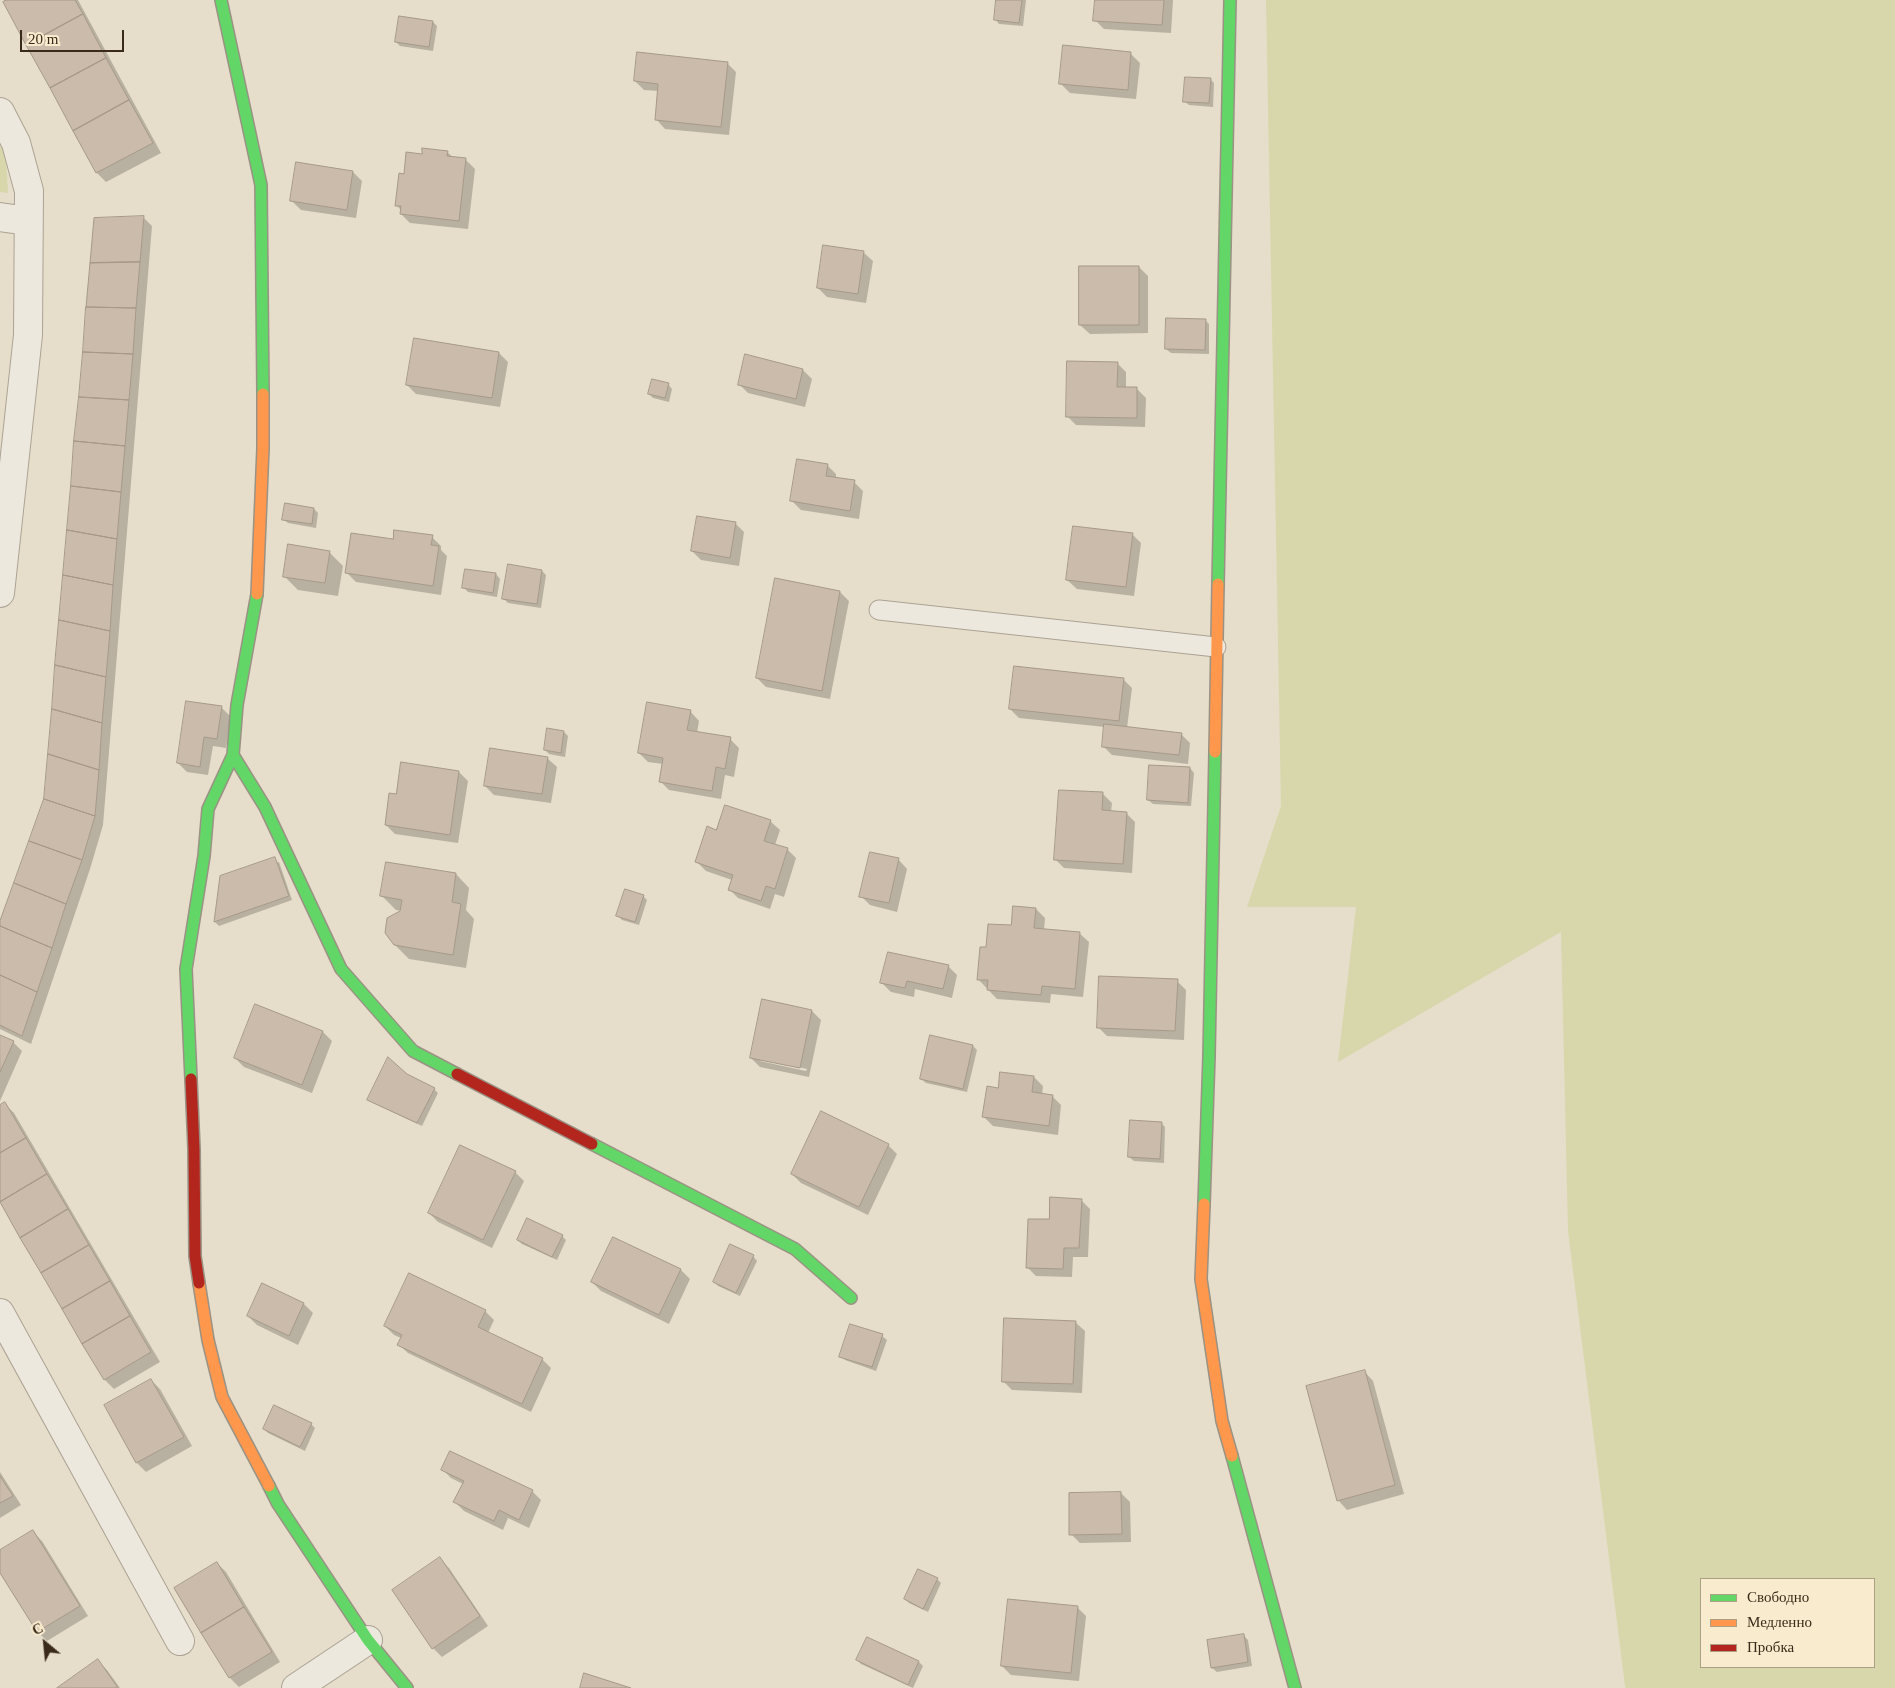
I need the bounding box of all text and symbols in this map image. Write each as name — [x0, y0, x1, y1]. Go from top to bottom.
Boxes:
scale bar — [22, 20, 126, 52]
text: 20 m — [28, 31, 58, 47]
legend — [1700, 1578, 1875, 1668]
text: Свободно — [1747, 1589, 1809, 1605]
text: Медленно — [1747, 1614, 1812, 1630]
north arrow — [20, 1618, 70, 1668]
text: С — [30, 1620, 46, 1638]
text: Пробка — [1747, 1639, 1794, 1655]

